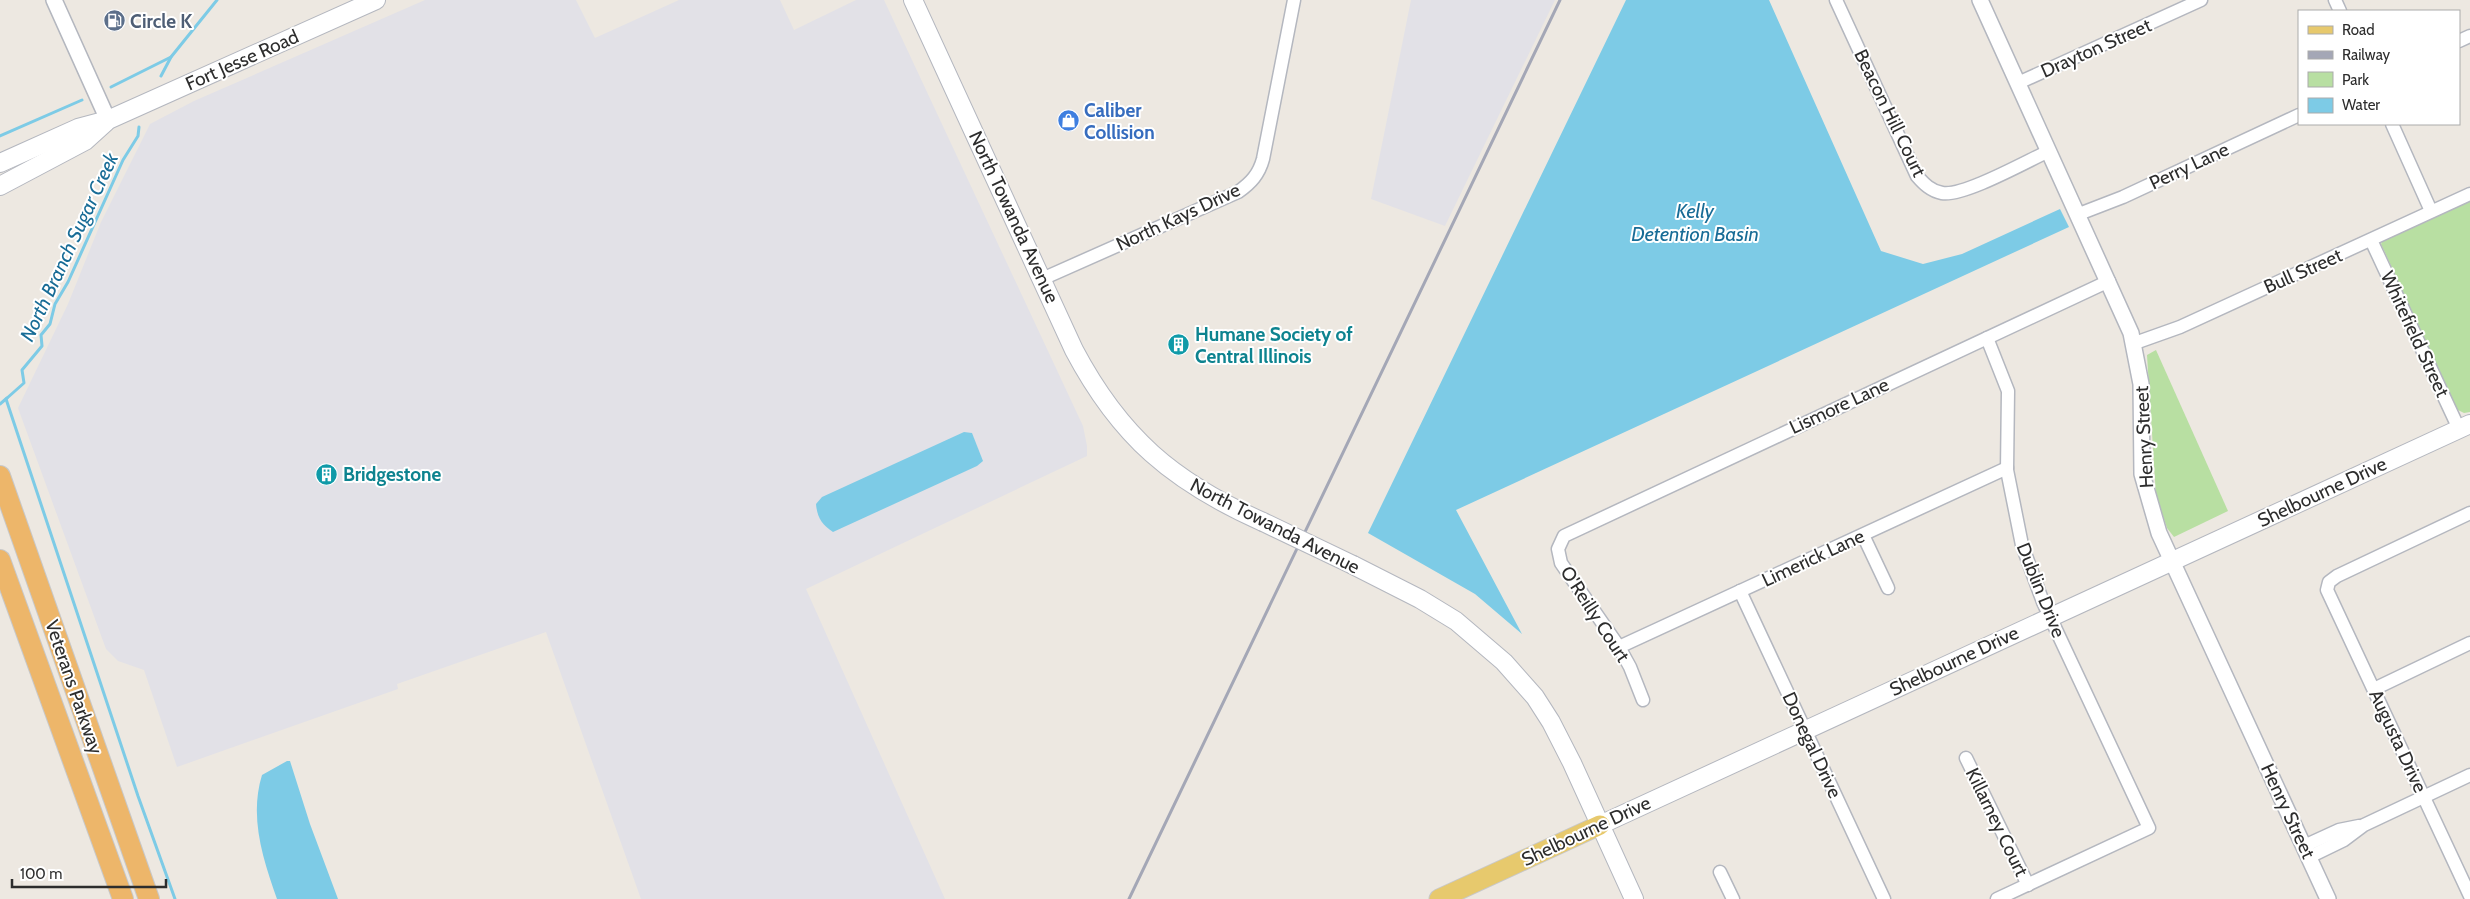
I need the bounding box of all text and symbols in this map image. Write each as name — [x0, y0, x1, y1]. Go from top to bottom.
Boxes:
fuel station icon: Circle K — [102, 9, 126, 33]
place label: Circle K — [130, 10, 192, 33]
legend — [2298, 10, 2460, 125]
street label: Drayton Street — [2037, 13, 2155, 83]
text: Road — [2342, 21, 2375, 39]
street label: Fort Jesse Road — [182, 25, 302, 95]
street label: Beacon Hill Court — [1849, 46, 1931, 181]
text: Railway — [2342, 46, 2391, 64]
text: Park — [2342, 71, 2369, 89]
text: Water — [2342, 96, 2380, 114]
place label: Caliber Collision — [1084, 99, 1155, 144]
shop icon: Caliber Collision — [1056, 109, 1080, 133]
street label: North Towanda Avenue — [964, 127, 1064, 307]
street label: Perry Lane — [2146, 137, 2233, 194]
water label: North Branch Sugar Creek — [15, 148, 124, 345]
street label: North Kays Drive — [1112, 178, 1244, 256]
water label: Kelly Detention Basin — [1631, 199, 1759, 246]
street label: Bull Street — [2260, 243, 2346, 298]
street label: Whitefield Street — [2376, 267, 2455, 401]
place label: Humane Society of Central Illinois — [1195, 323, 1353, 368]
building icon: Humane Society of Central Illinois — [1167, 333, 1191, 357]
street label: Lismore Lane — [1786, 373, 1893, 439]
street label: Henry Street — [2130, 385, 2158, 489]
street label: Shelbourne Drive — [2254, 452, 2390, 532]
building icon: Bridgestone — [315, 462, 339, 486]
place label: Bridgestone — [343, 463, 442, 486]
street label: North Towanda Avenue — [1186, 473, 1364, 579]
street label: Limerick Lane — [1758, 524, 1868, 592]
street label: Dublin Drive — [2012, 539, 2071, 641]
street label: O'Reilly Court — [1555, 562, 1635, 667]
street label: Veterans Parkway — [40, 617, 108, 757]
street label: Shelbourne Drive — [1886, 621, 2022, 701]
street label: Augusta Drive — [2364, 686, 2432, 796]
street label: Donegal Drive — [1777, 688, 1847, 802]
street label: Henry Street — [2256, 760, 2320, 863]
street label: Killarney Court — [1961, 764, 2033, 880]
street label: Shelbourne Drive — [1518, 791, 1654, 871]
scale bar — [12, 856, 166, 888]
text: 100 m — [20, 865, 62, 883]

